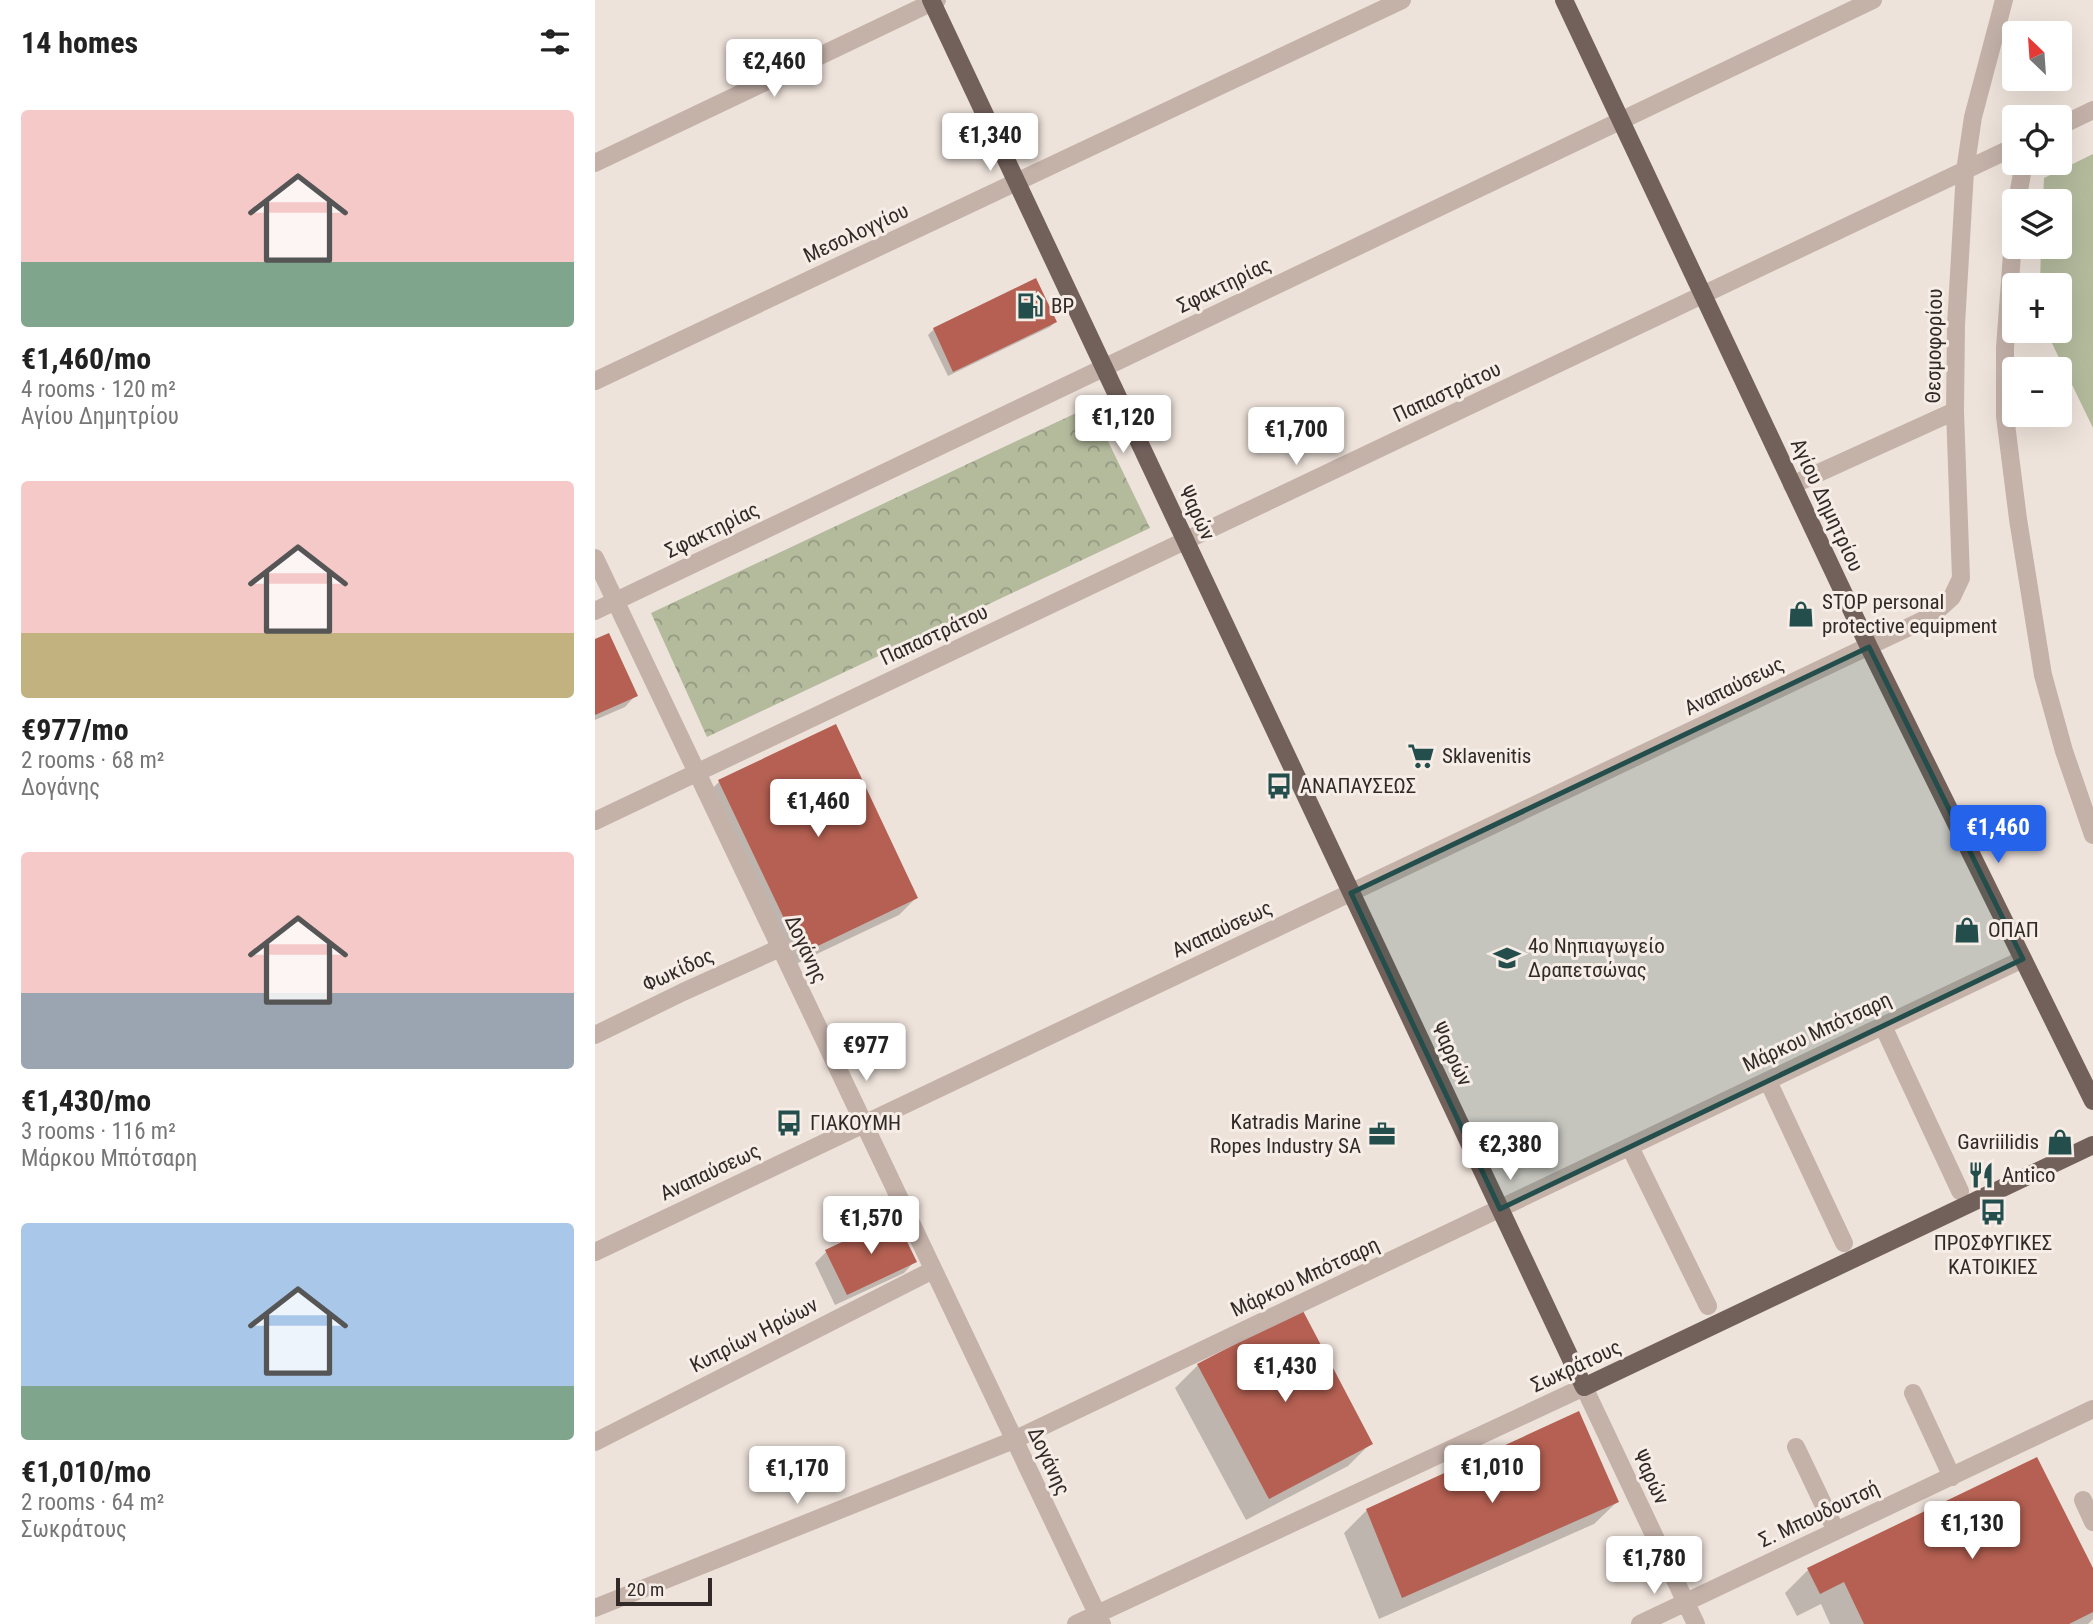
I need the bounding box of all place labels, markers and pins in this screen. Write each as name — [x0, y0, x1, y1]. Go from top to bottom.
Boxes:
pin: €2,460 — [717, 40, 831, 99]
pin: €1,340 — [933, 114, 1047, 173]
fuel station icon: BP — [1015, 291, 1045, 321]
place label: BP — [1051, 294, 1074, 318]
pin: €1,120 — [1066, 396, 1180, 455]
pin: €1,700 — [1239, 407, 1353, 467]
place label: STOP personal protective equipment — [1822, 590, 1997, 638]
shop icon: STOP personal protective equipment — [1786, 599, 1816, 629]
supermarket icon: Sklavenitis — [1406, 741, 1436, 771]
place label: Sklavenitis — [1442, 744, 1531, 768]
bus stop icon: ΑΝΑΠΑΥΣΕΩΣ — [1264, 771, 1294, 801]
place label: ΑΝΑΠΑΥΣΕΩΣ — [1300, 774, 1416, 798]
pin: €1,460 — [761, 780, 875, 839]
pin: €1,460 — [1941, 806, 2055, 865]
shop icon: ΟΠΑΠ — [1952, 915, 1982, 945]
place label: ΟΠΑΠ — [1988, 918, 2039, 942]
place label: 4ο Νηπιαγωγείο Δραπετσώνας — [1528, 934, 1665, 982]
school or university icon: 4ο Νηπιαγωγείο Δραπετσώνας — [1492, 943, 1522, 973]
pin: €977 — [825, 1024, 907, 1083]
bus stop icon: ΓΙΑΚΟΥΜΗ — [774, 1108, 804, 1138]
place label: Katradis Marine Ropes Industry SA — [1210, 1110, 1361, 1158]
place label: ΓΙΑΚΟΥΜΗ — [810, 1111, 901, 1135]
office icon: Katradis Marine Ropes Industry SA — [1367, 1119, 1397, 1149]
pin: €2,380 — [1453, 1122, 1567, 1182]
shop icon: Gavriilidis — [2045, 1127, 2075, 1157]
place label: Gavriilidis — [1957, 1130, 2039, 1154]
restaurant icon: Antico — [1966, 1160, 1996, 1190]
place label: Antico — [2002, 1163, 2056, 1187]
pin: €1,570 — [814, 1196, 928, 1256]
bus stop icon: ΠΡΟΣΦΥΓΙΚΕΣ ΚΑΤΟΙΚΙΕΣ — [1978, 1197, 2008, 1227]
place label: ΠΡΟΣΦΥΓΙΚΕΣ ΚΑΤΟΙΚΙΕΣ — [1934, 1231, 2052, 1279]
pin: €1,430 — [1228, 1344, 1342, 1404]
pin: €1,170 — [740, 1446, 854, 1506]
pin: €1,010 — [1435, 1446, 1549, 1505]
pin: €1,130 — [1915, 1502, 2029, 1561]
pin: €1,780 — [1597, 1536, 1711, 1596]

